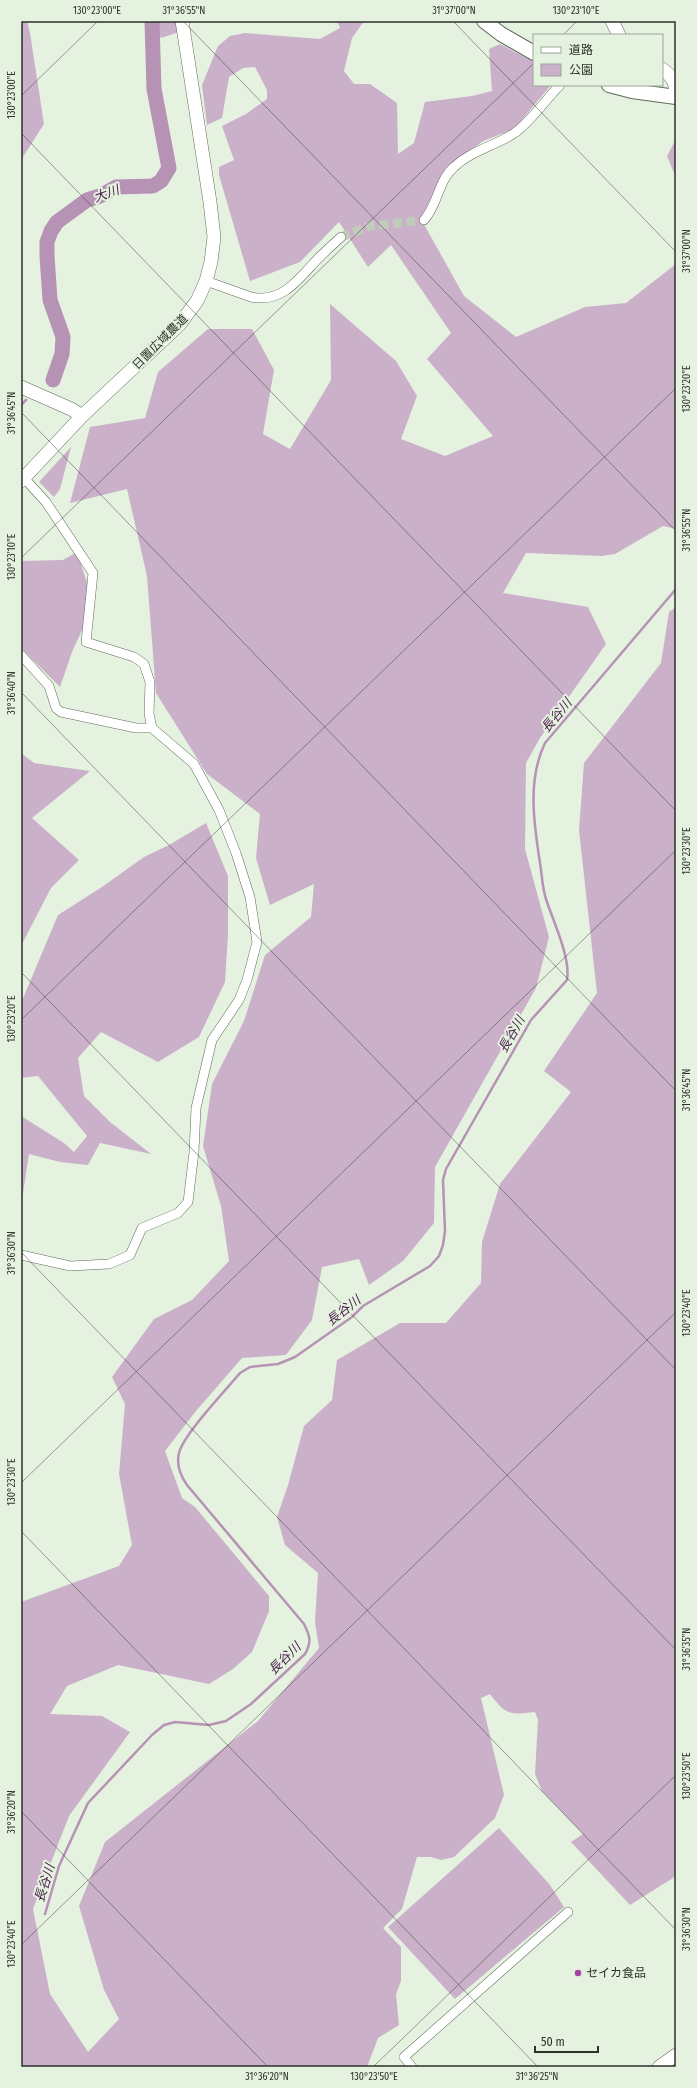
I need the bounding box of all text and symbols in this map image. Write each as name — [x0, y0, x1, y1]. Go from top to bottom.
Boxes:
text: 130°23'00"E — [73, 5, 121, 17]
text: 31°36'55"N — [163, 5, 205, 17]
text: 31°37'00"N — [432, 5, 476, 17]
text: 130°23'10"E — [553, 5, 600, 17]
legend — [533, 34, 663, 86]
text: 道路 — [569, 43, 593, 57]
text: 公園 — [569, 63, 593, 77]
text: 130°23'00"E — [6, 71, 18, 119]
water label: 大川 — [91, 181, 123, 205]
text: 31°37'00"N — [681, 229, 693, 273]
street label: 日置広域農道 — [130, 312, 190, 372]
text: 130°23'20"E — [681, 365, 693, 413]
text: 31°36'45"N — [6, 392, 18, 434]
text: 31°36'55"N — [681, 509, 693, 551]
text: 130°23'10"E — [6, 533, 18, 580]
text: 31°36'40"N — [6, 671, 18, 715]
water label: 長谷川 — [538, 694, 576, 735]
text: 130°23'30"E — [681, 827, 693, 875]
text: 130°23'20"E — [6, 995, 18, 1043]
water label: 長谷川 — [495, 1012, 529, 1055]
text: 31°36'45"N — [681, 1069, 693, 1111]
text: 31°36'30"N — [6, 1231, 18, 1275]
text: 130°23'40"E — [681, 1289, 693, 1337]
water label: 長谷川 — [323, 1291, 365, 1328]
text: 130°23'30"E — [6, 1458, 18, 1506]
text: 31°36'35"N — [681, 1628, 693, 1670]
water label: 長谷川 — [265, 1638, 305, 1677]
text: 130°23'50"E — [681, 1752, 693, 1800]
text: 31°36'20"N — [6, 1790, 18, 1834]
water label: 長谷川 — [32, 1860, 58, 1904]
text: 31°36'30"N — [681, 1907, 693, 1951]
text: 130°23'40"E — [6, 1920, 18, 1968]
place label: セイカ食品 — [586, 1966, 646, 1980]
marker: セイカ食品 — [573, 1968, 583, 1978]
scale bar — [535, 2028, 598, 2054]
text: 50 m — [541, 2035, 565, 2049]
text: 31°36'20"N — [245, 2071, 289, 2083]
text: 130°23'50"E — [350, 2071, 398, 2083]
text: 31°36'25"N — [516, 2071, 558, 2083]

